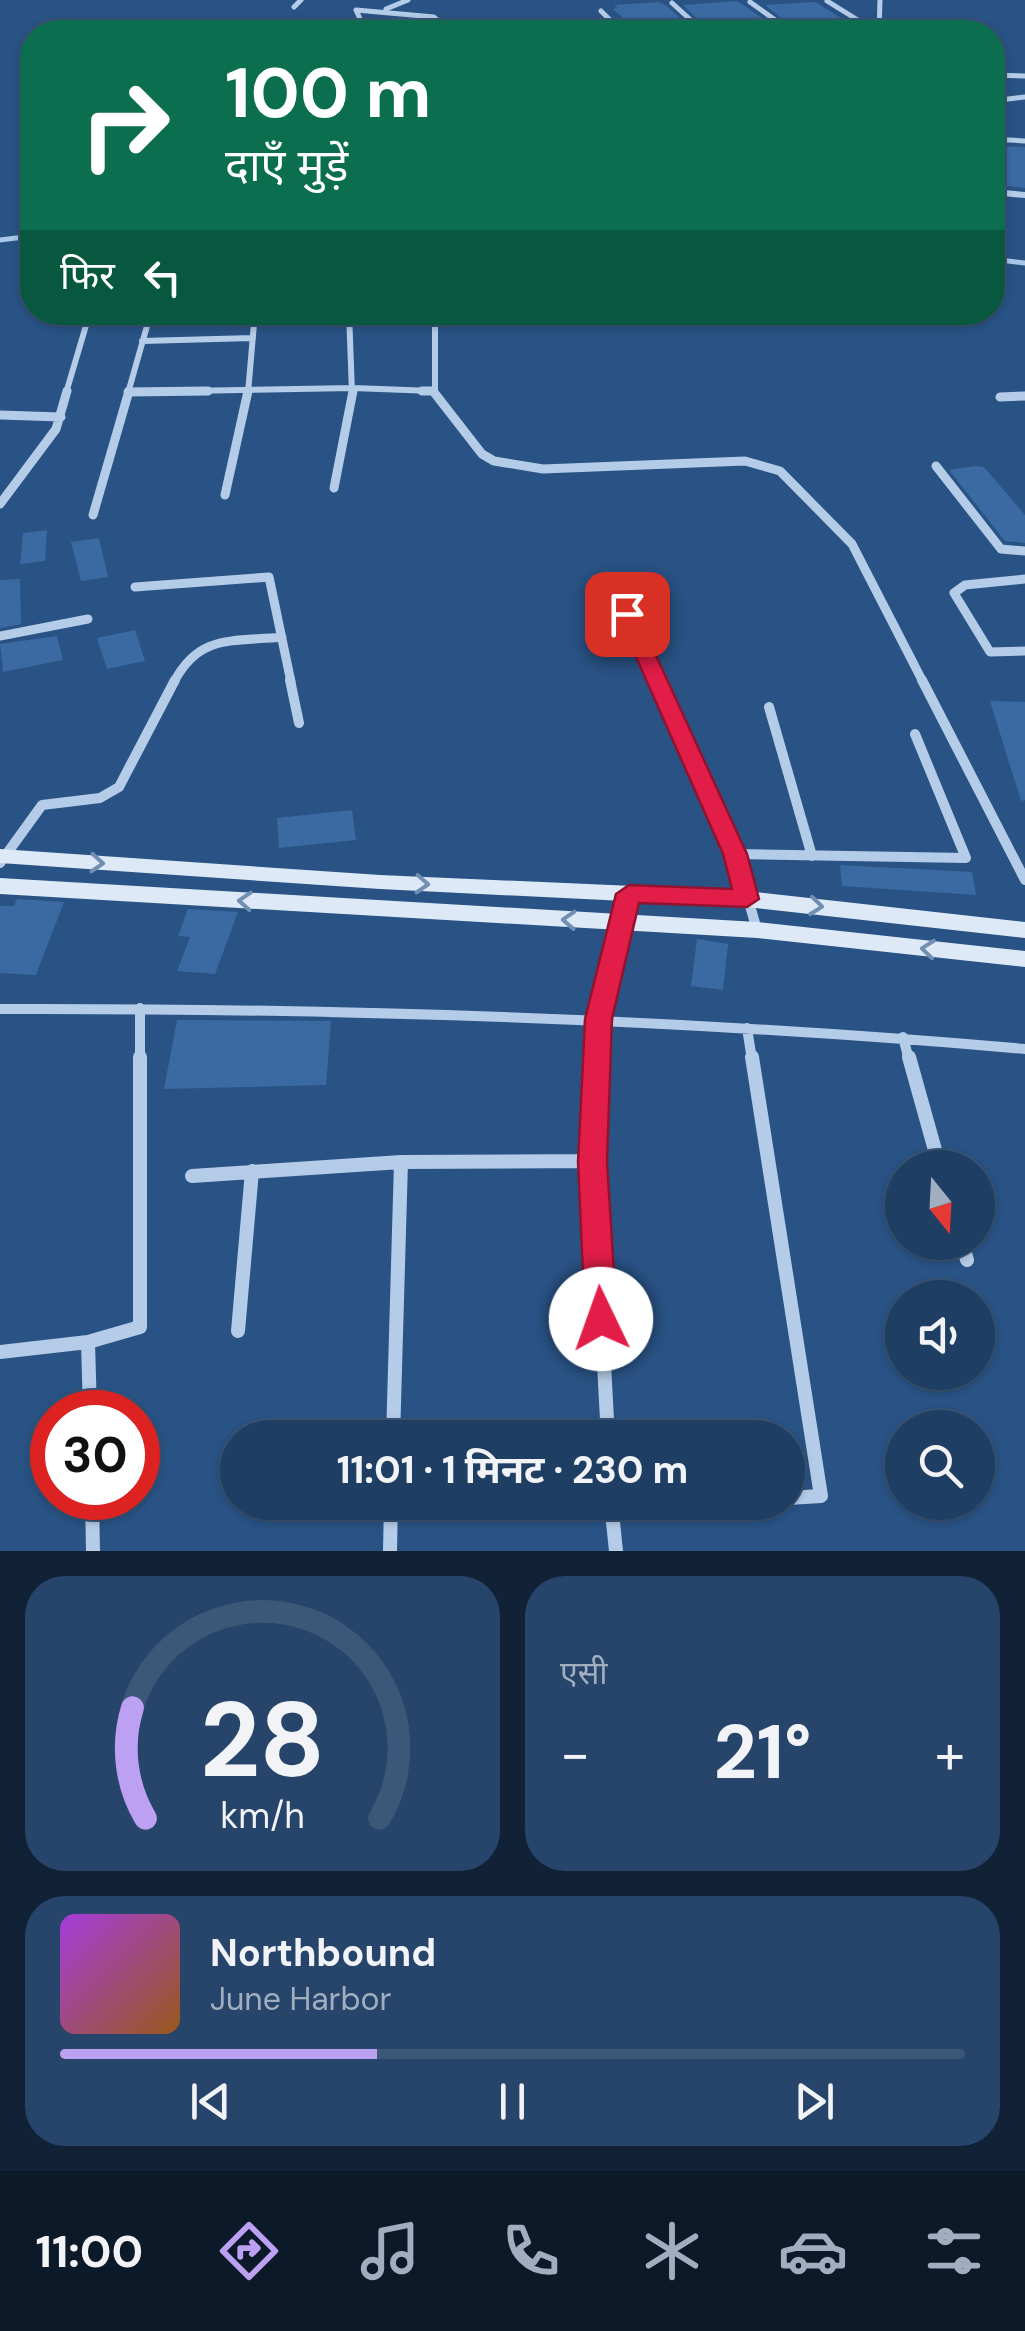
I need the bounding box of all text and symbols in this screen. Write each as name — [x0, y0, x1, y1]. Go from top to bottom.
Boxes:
text: 100 m — [225, 48, 431, 139]
icon: right — [60, 60, 190, 190]
text: दाएँ मुड़ें — [225, 136, 348, 195]
icon: left — [135, 250, 190, 305]
text: फिर — [60, 251, 115, 301]
pin — [585, 572, 670, 657]
icon: arrive — [600, 587, 655, 642]
one-way arrow — [90, 852, 106, 873]
one-way arrow — [414, 873, 430, 894]
one-way arrow — [236, 891, 252, 912]
one-way arrow — [808, 895, 824, 916]
one-way arrow — [561, 910, 577, 931]
one-way arrow — [920, 939, 936, 960]
north arrow — [885, 1150, 995, 1260]
map controls — [885, 1150, 995, 1520]
position arrow — [549, 1267, 653, 1371]
button: sound — [885, 1280, 995, 1390]
speed limit sign: 30 — [30, 1390, 160, 1520]
button: search — [885, 1410, 995, 1520]
text: 11:01 · 1 मिनट · 230 m — [337, 1445, 688, 1495]
text: एसी — [560, 1652, 608, 1694]
text: 28 — [200, 1673, 325, 1808]
text: 21° — [714, 1704, 811, 1801]
text: − — [560, 1718, 590, 1790]
text: + — [935, 1718, 965, 1790]
text: km/h — [220, 1793, 305, 1839]
text: Northbound — [210, 1928, 436, 1978]
text: June Harbor — [210, 1978, 391, 2020]
icon: previous — [183, 2074, 238, 2129]
icon: pause — [485, 2074, 540, 2129]
icon: next — [787, 2074, 842, 2129]
icon: directions — [214, 2216, 284, 2286]
icon: music — [355, 2216, 425, 2286]
icon: phone — [496, 2216, 566, 2286]
icon: climate — [637, 2216, 707, 2286]
icon: car — [778, 2216, 848, 2286]
icon: filters — [919, 2216, 989, 2286]
text: 11:00 — [36, 2222, 143, 2281]

